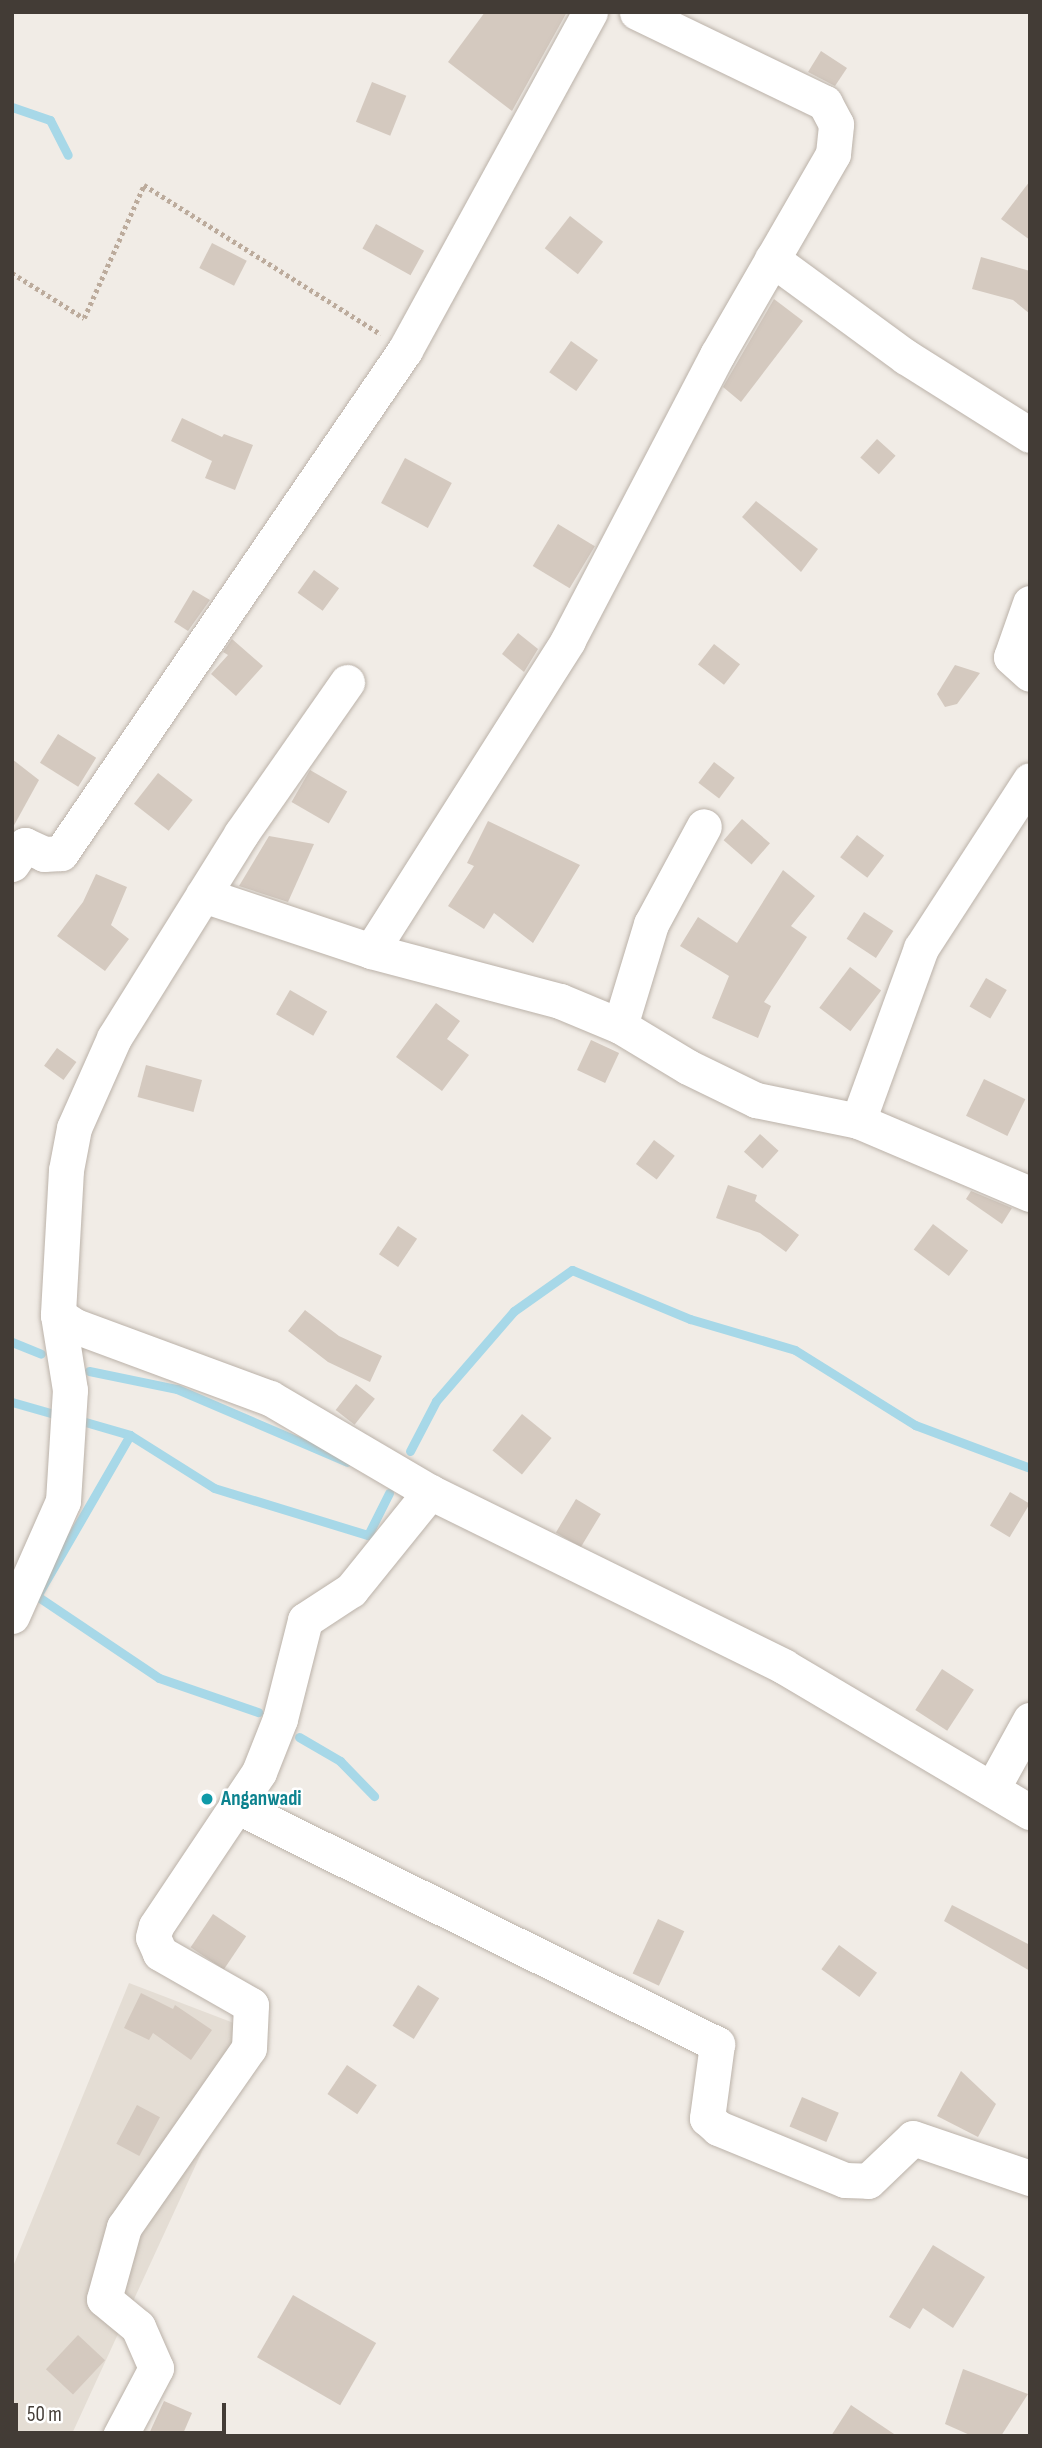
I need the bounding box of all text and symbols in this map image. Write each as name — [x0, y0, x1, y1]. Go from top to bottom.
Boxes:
place label: Anganwadi — [221, 1786, 302, 1812]
marker: Anganwadi — [199, 1791, 215, 1807]
scale bar — [18, 2388, 229, 2432]
text: 50 m — [27, 2402, 62, 2427]

